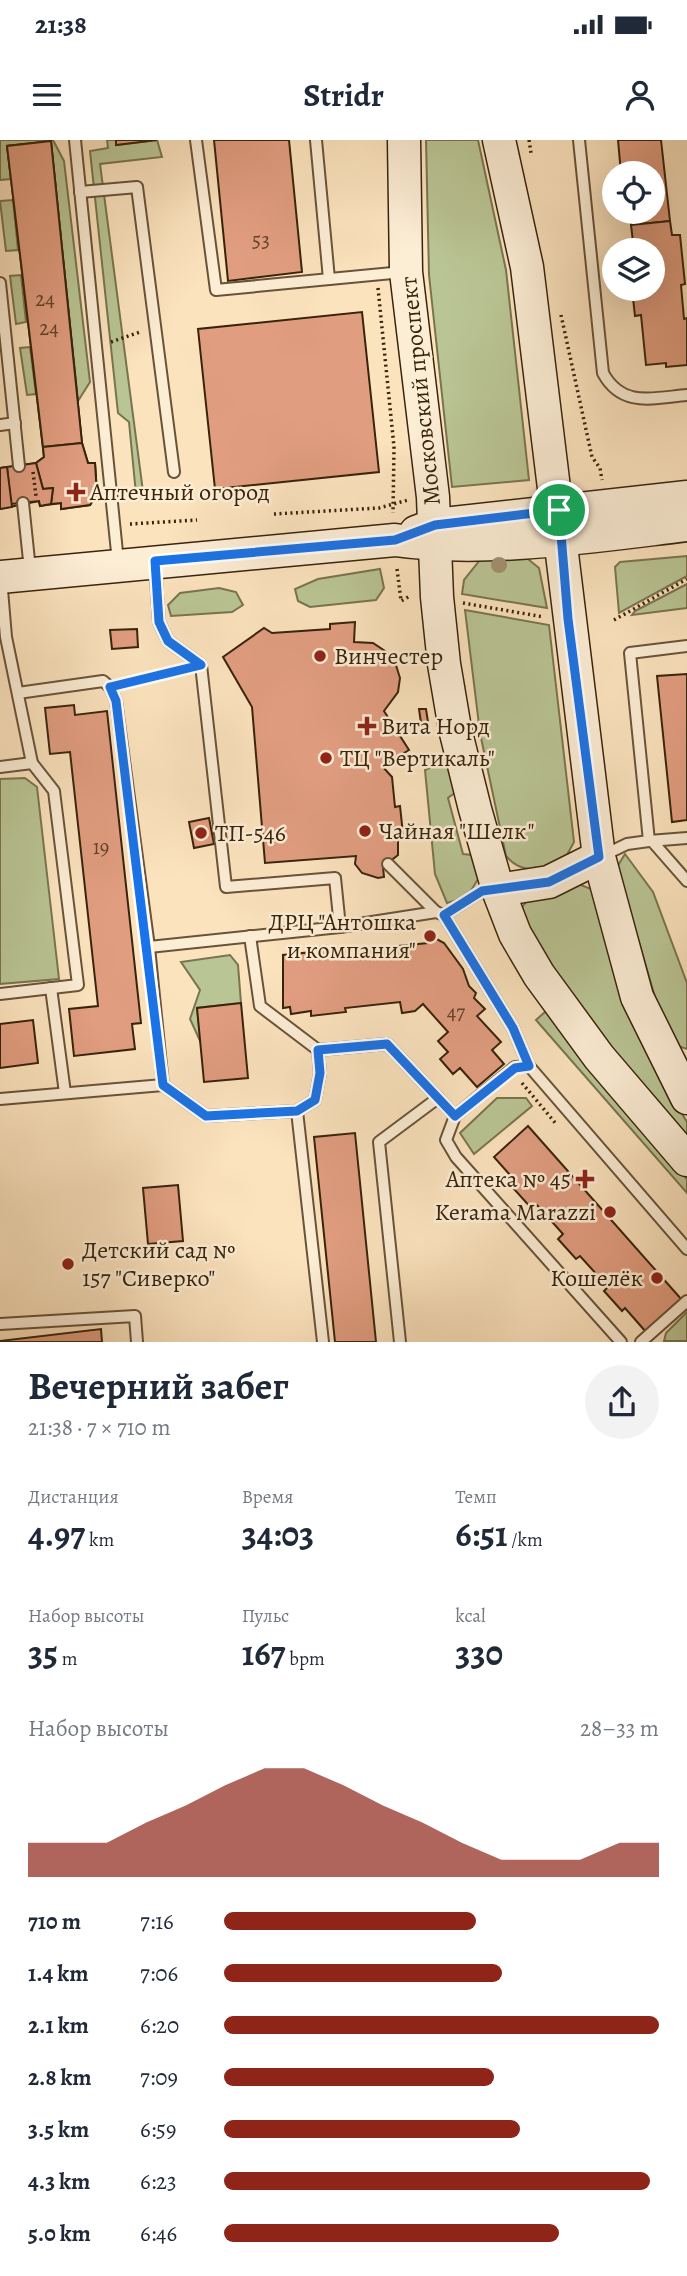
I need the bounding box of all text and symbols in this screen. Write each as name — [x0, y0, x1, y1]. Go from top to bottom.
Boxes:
text: 21:38 — [35, 7, 87, 42]
text: Stridr — [303, 73, 384, 117]
icon: menu — [28, 76, 66, 114]
icon: person — [621, 76, 659, 114]
map controls — [602, 161, 665, 301]
button: locate — [602, 161, 665, 224]
house number: 53 — [252, 226, 270, 254]
button: layers — [602, 238, 665, 301]
street label: Московский проспект — [392, 275, 448, 507]
house number: 24 — [35, 285, 55, 313]
house number: 24 — [39, 314, 59, 342]
place label: Аптечный огород — [89, 476, 270, 508]
pin — [529, 480, 589, 540]
marker: Аптечный огород — [68, 484, 84, 500]
icon: arrive — [540, 491, 578, 529]
place label: Винчестер — [334, 640, 443, 672]
marker: Винчестер — [312, 648, 328, 664]
place label: Вита Норд — [381, 710, 490, 742]
marker: Вита Норд — [359, 718, 375, 734]
place label: ТЦ "Вертикаль" — [340, 742, 495, 774]
marker: ТЦ "Вертикаль" — [318, 750, 334, 766]
place label: Чайная "Шелк" — [379, 815, 535, 847]
place label: ТП-546 — [215, 817, 286, 849]
marker: Чайная "Шелк" — [357, 823, 373, 839]
marker: ТП-546 — [193, 825, 209, 841]
house number: 19 — [93, 833, 109, 861]
place label: ДРЦ "Антошка и компания" — [268, 906, 416, 966]
marker: ДРЦ "Антошка и компания" — [422, 928, 438, 944]
house number: 47 — [447, 998, 465, 1026]
place label: Аптека № 45 — [445, 1163, 571, 1195]
marker: Аптека № 45 — [577, 1171, 593, 1187]
place label: Kerama Marazzi — [435, 1196, 596, 1228]
marker: Kerama Marazzi — [602, 1204, 618, 1220]
place label: Детский сад № 157 "Сиверко" — [82, 1234, 235, 1294]
marker: Детский сад № 157 "Сиверко" — [60, 1256, 76, 1272]
place label: Кошелёк — [550, 1262, 643, 1294]
marker: Кошелёк — [649, 1270, 665, 1286]
text: Вечерний забег — [28, 1360, 289, 1412]
button: share — [585, 1365, 659, 1439]
text: 21:38 · 7 × 710 m — [28, 1412, 171, 1443]
text: Дистанция — [28, 1484, 119, 1510]
text: Время — [242, 1484, 293, 1510]
text: Темп — [455, 1484, 497, 1510]
text: 4.97 — [28, 1510, 85, 1558]
text: 34:03 — [242, 1510, 314, 1558]
text: 6:51 — [455, 1510, 507, 1558]
text: km — [85, 1527, 114, 1553]
text: /km — [507, 1527, 543, 1553]
text: Набор высоты — [28, 1603, 144, 1629]
text: Пульс — [242, 1603, 289, 1629]
text: kcal — [455, 1603, 486, 1629]
text: 35 — [28, 1629, 58, 1677]
text: 167 — [242, 1629, 285, 1677]
text: 330 — [455, 1629, 503, 1677]
text: m — [58, 1646, 78, 1672]
text: bpm — [285, 1646, 325, 1672]
text: Набор высоты — [28, 1713, 169, 1744]
text: 28–33 m — [580, 1713, 659, 1744]
text: 710 m — [28, 1906, 81, 1937]
text: 7:16 — [140, 1906, 174, 1937]
text: 1.4 km — [28, 1958, 89, 1989]
text: 7:06 — [140, 1958, 178, 1989]
text: 2.1 km — [28, 2010, 89, 2041]
text: 6:20 — [140, 2010, 179, 2041]
text: 2.8 km — [28, 2062, 92, 2093]
text: 7:09 — [140, 2062, 178, 2093]
text: 3.5 km — [28, 2114, 89, 2145]
text: 6:59 — [140, 2114, 176, 2145]
text: 4.3 km — [28, 2166, 90, 2197]
text: 6:23 — [140, 2166, 177, 2197]
text: 5.0 km — [28, 2218, 91, 2249]
text: 6:46 — [140, 2218, 177, 2249]

